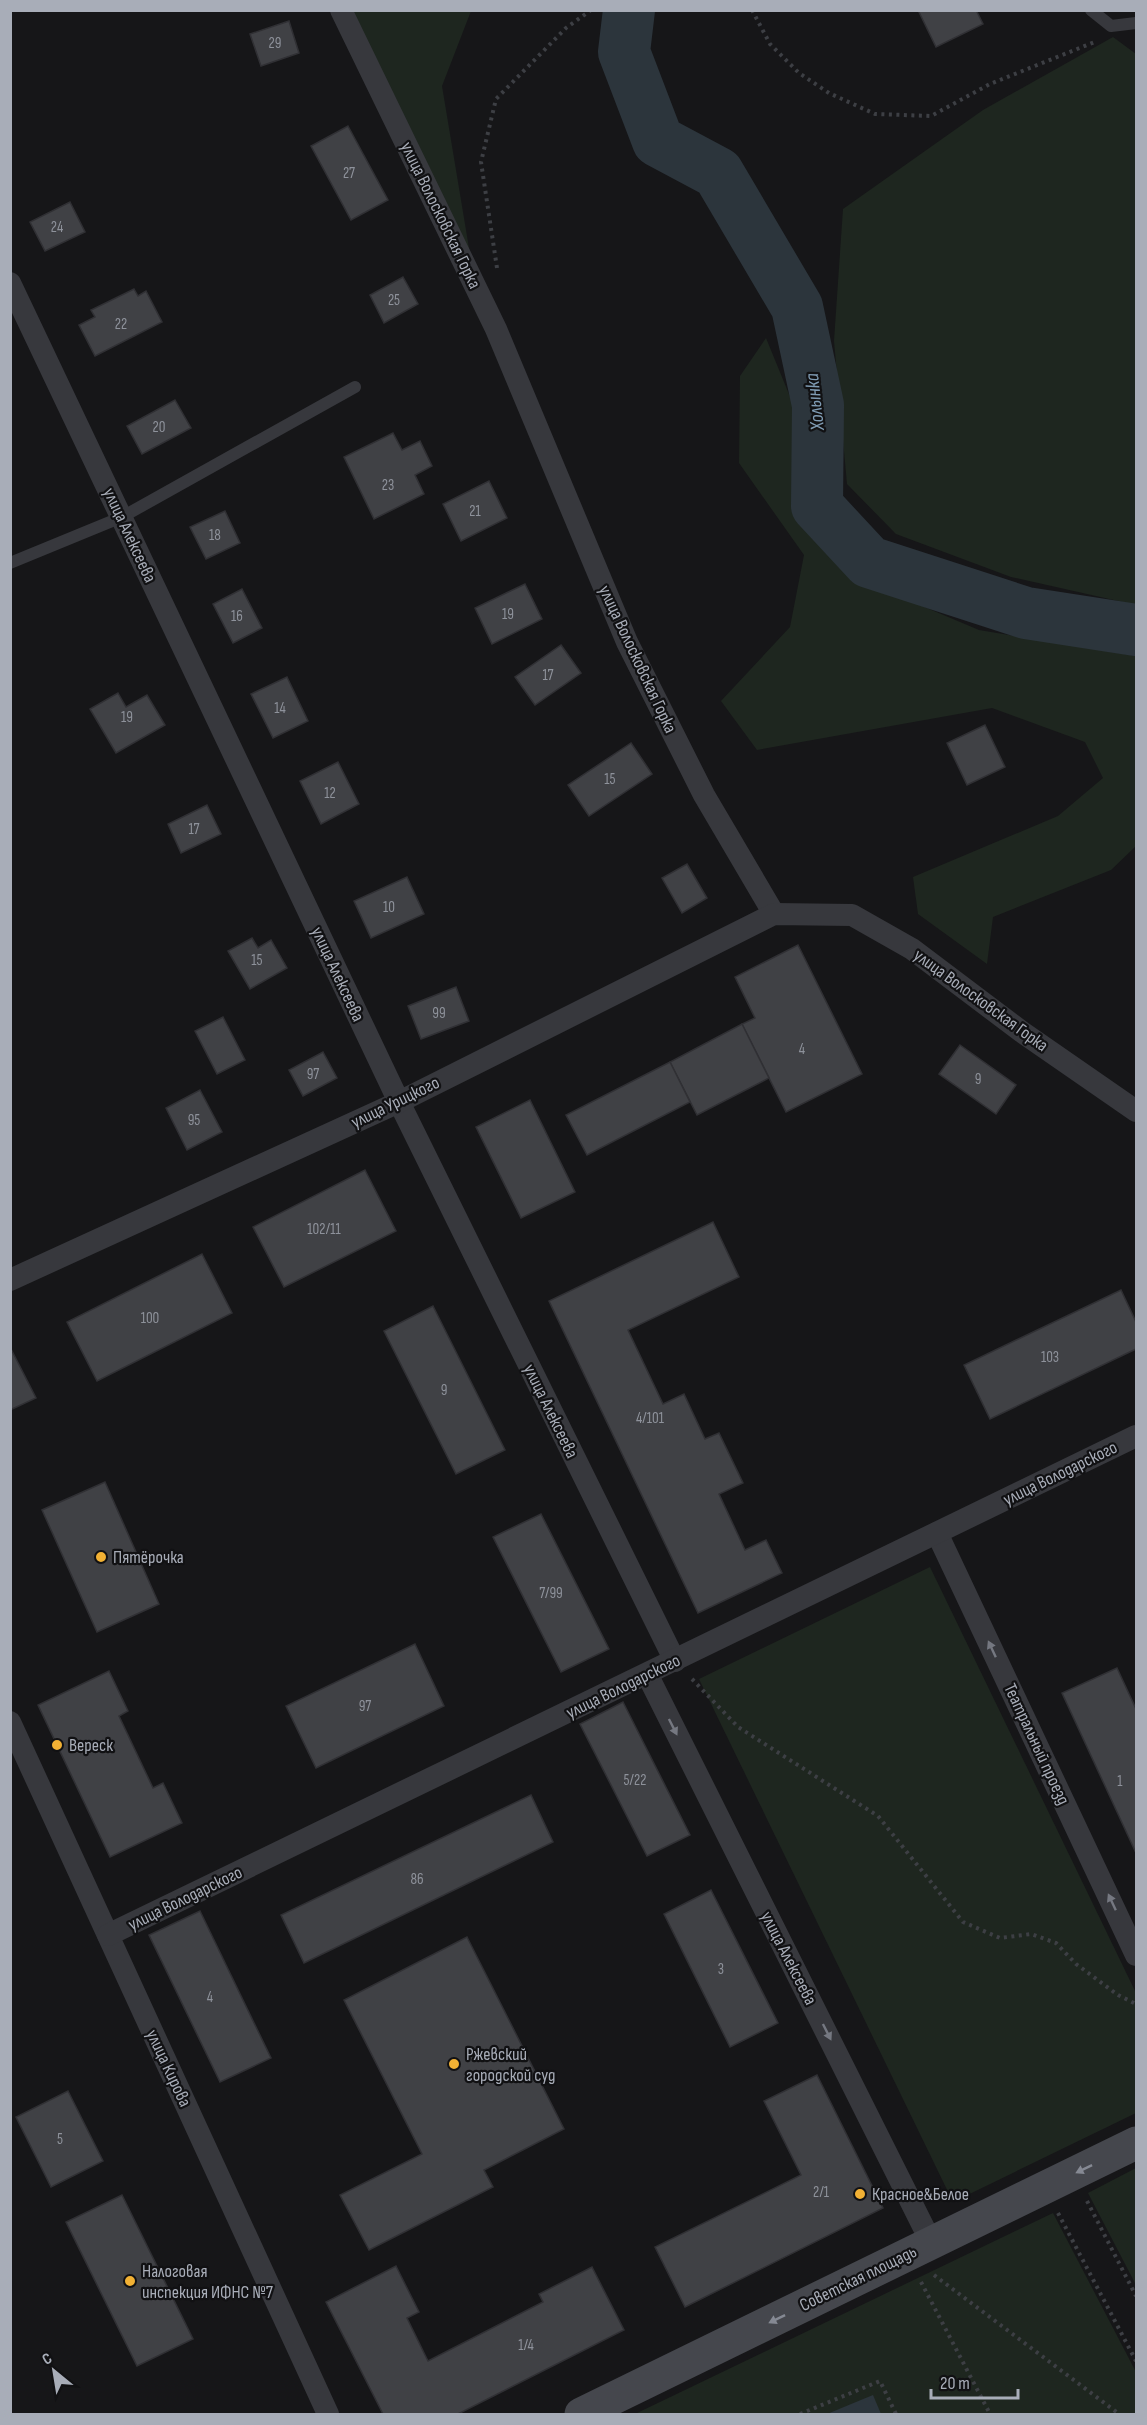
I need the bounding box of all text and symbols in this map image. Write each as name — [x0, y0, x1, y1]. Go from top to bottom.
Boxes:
house number: 29 — [269, 34, 281, 53]
street label: улица Волосковская Горка — [396, 138, 485, 292]
house number: 27 — [343, 164, 355, 183]
house number: 24 — [51, 218, 63, 237]
house number: 25 — [388, 291, 400, 310]
house number: 22 — [115, 315, 127, 334]
water label: Холынка — [800, 372, 830, 433]
house number: 20 — [153, 418, 165, 437]
house number: 23 — [382, 476, 394, 495]
street label: улица Алексеева — [98, 485, 161, 586]
house number: 21 — [469, 502, 481, 521]
house number: 18 — [209, 526, 221, 545]
street label: улица Волосковская Горка — [594, 582, 681, 737]
house number: 19 — [502, 605, 514, 624]
house number: 16 — [231, 607, 243, 626]
house number: 17 — [542, 666, 554, 685]
house number: 14 — [274, 699, 286, 718]
house number: 19 — [121, 708, 133, 727]
house number: 15 — [604, 770, 616, 789]
house number: 12 — [324, 784, 336, 803]
house number: 17 — [188, 820, 200, 839]
house number: 10 — [383, 898, 395, 917]
street label: улица Алексеева — [306, 924, 369, 1025]
street label: улица Волосковская Горка — [910, 945, 1052, 1056]
house number: 15 — [251, 951, 263, 970]
house number: 99 — [432, 1004, 446, 1023]
house number: 4 — [799, 1040, 805, 1059]
house number: 97 — [307, 1065, 319, 1084]
house number: 9 — [975, 1070, 981, 1089]
street label: улица Урицкого — [348, 1072, 443, 1133]
house number: 95 — [188, 1111, 200, 1130]
house number: 102/11 — [307, 1220, 341, 1239]
house number: 100 — [141, 1309, 159, 1328]
house number: 103 — [1041, 1348, 1059, 1367]
street label: улица Алексеева — [519, 1361, 582, 1462]
house number: 9 — [441, 1381, 447, 1400]
house number: 4/101 — [636, 1409, 665, 1428]
street label: улица Володарского — [1000, 1437, 1121, 1510]
place label: Пятёрочка — [113, 1547, 184, 1568]
marker: Пятёрочка — [94, 1550, 108, 1564]
house number: 7/99 — [539, 1584, 563, 1603]
one-way arrow — [988, 1641, 997, 1658]
street label: улица Володарского — [563, 1650, 684, 1723]
street label: Театральный проезд — [999, 1680, 1074, 1808]
house number: 97 — [359, 1697, 371, 1716]
one-way arrow — [669, 1718, 678, 1735]
place label: Вереск — [69, 1735, 113, 1756]
marker: Вереск — [50, 1738, 64, 1752]
house number: 5/22 — [624, 1771, 646, 1790]
house number: 1 — [1117, 1772, 1123, 1791]
street label: улица Володарского — [125, 1862, 246, 1935]
house number: 86 — [410, 1870, 424, 1889]
one-way arrow — [1107, 1893, 1116, 1910]
street label: улица Алексеева — [756, 1908, 821, 2009]
house number: 3 — [718, 1960, 724, 1979]
house number: 4 — [207, 1988, 213, 2007]
one-way arrow — [822, 2024, 831, 2041]
street label: улица Кирова — [142, 2026, 196, 2110]
place label: Ржевский городской суд — [466, 2044, 555, 2086]
marker: Ржевский городской суд — [447, 2057, 461, 2071]
house number: 5 — [57, 2130, 63, 2149]
one-way arrow — [1075, 2163, 1093, 2173]
house number: 2/1 — [813, 2183, 830, 2202]
place label: Красное&Белое — [872, 2184, 969, 2205]
marker: Красное&Белое — [853, 2187, 867, 2201]
street label: Советская площадь — [796, 2241, 920, 2316]
place label: Налоговая инспекция ИФНС №7 — [142, 2261, 274, 2303]
marker: Налоговая инспекция ИФНС №7 — [123, 2274, 137, 2288]
one-way arrow — [768, 2314, 785, 2323]
house number: 1/4 — [518, 2336, 534, 2355]
north arrow — [24, 2341, 84, 2401]
text: С — [39, 2349, 56, 2370]
scale bar — [931, 2362, 1018, 2400]
text: 20 m — [940, 2373, 970, 2394]

